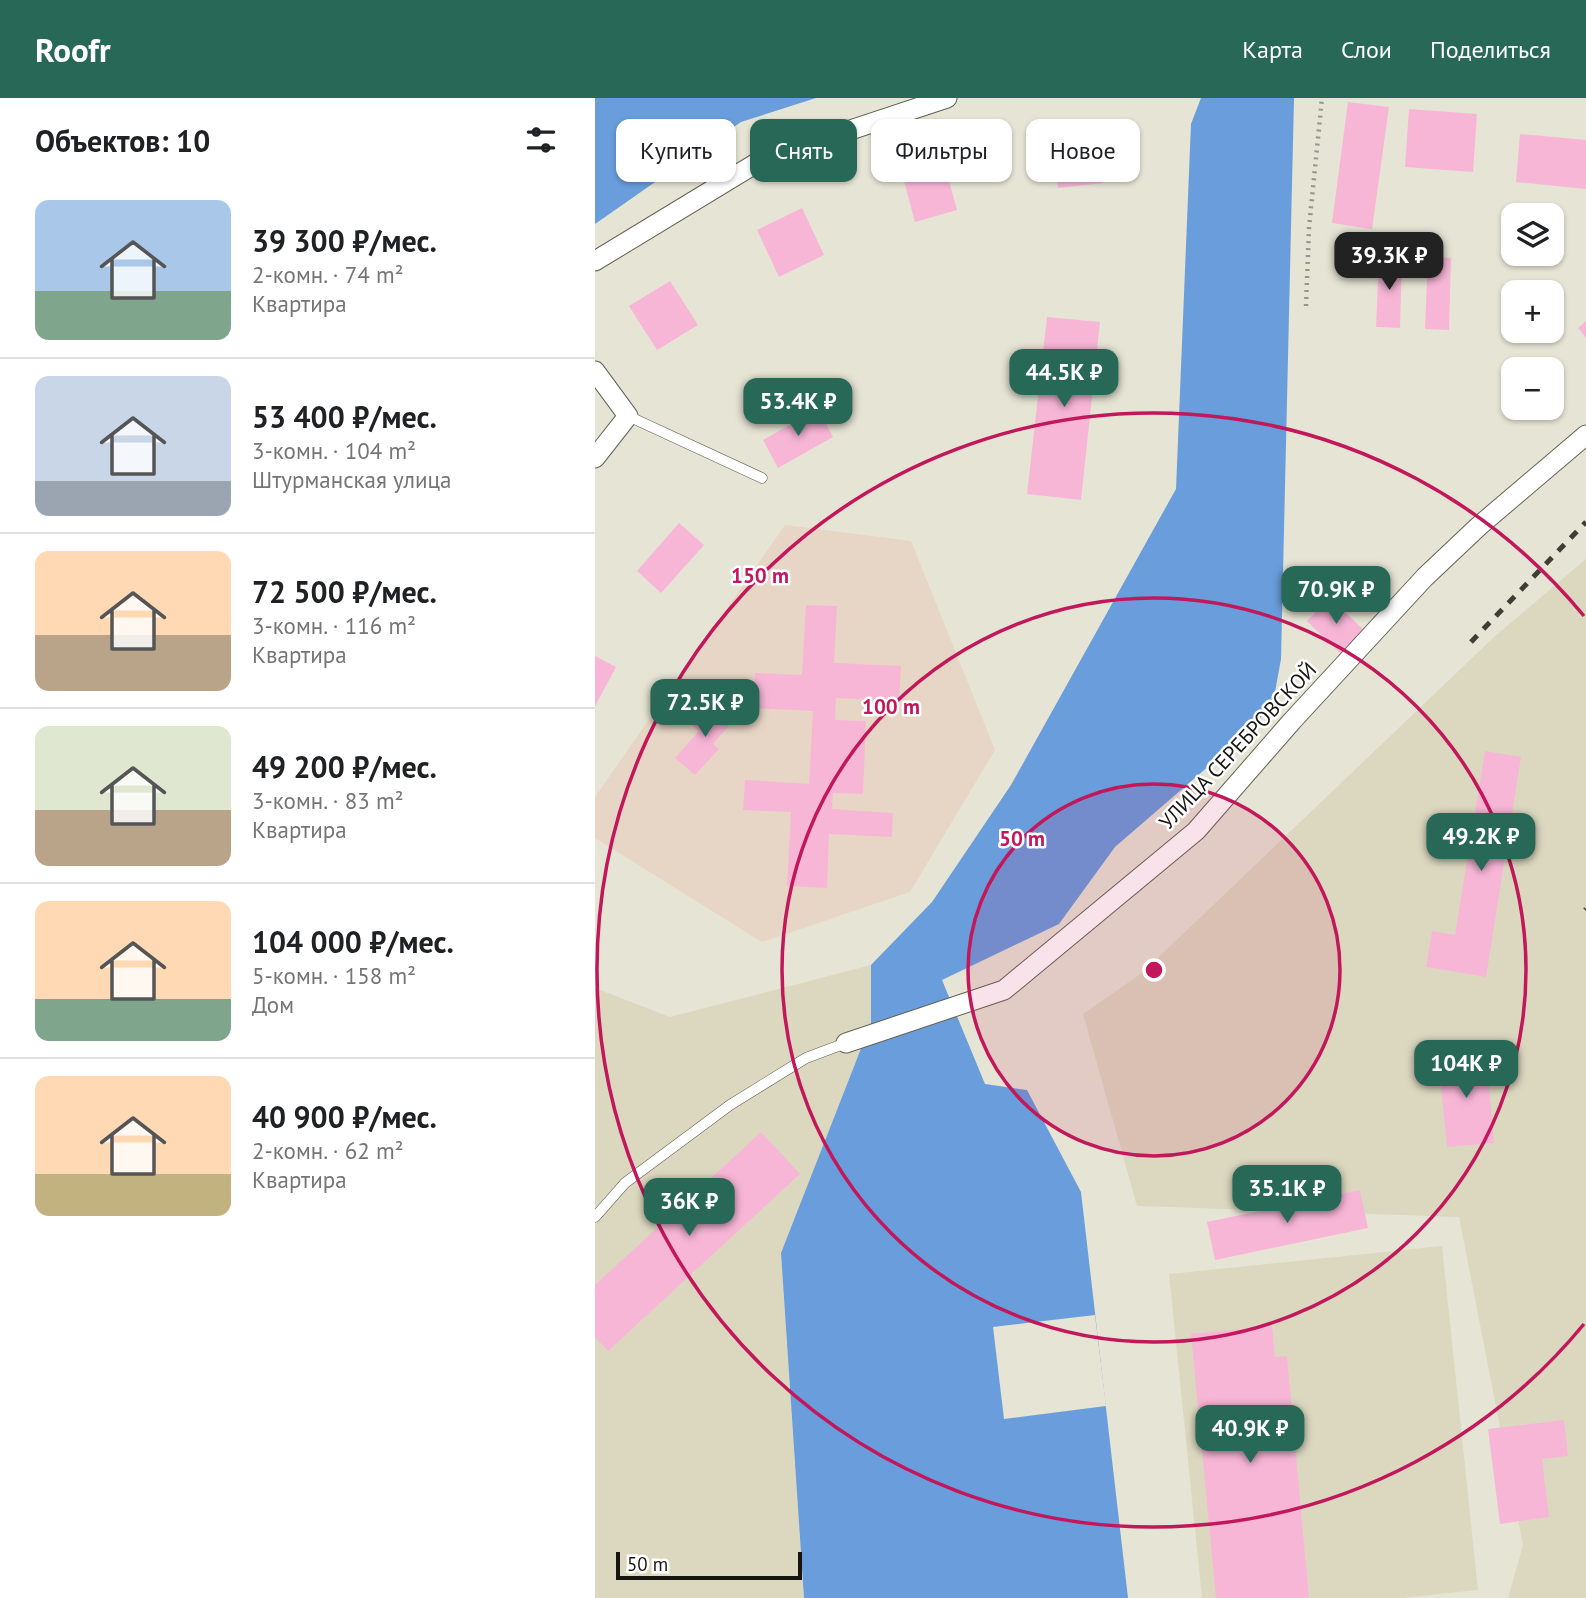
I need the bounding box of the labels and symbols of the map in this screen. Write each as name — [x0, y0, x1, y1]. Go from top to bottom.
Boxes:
pin: 39.3K ₽ — [1324, 232, 1454, 292]
pin: 44.5K ₽ — [999, 350, 1129, 409]
pin: 53.4K ₽ — [733, 378, 863, 438]
text: 150 m — [731, 562, 789, 589]
pin: 70.9K ₽ — [1271, 566, 1401, 626]
street label: УЛИЦА СЕРЕБРОВСКОЙ — [1153, 656, 1322, 835]
pin: 72.5K ₽ — [640, 680, 770, 739]
text: 100 m — [862, 693, 920, 720]
pin: 49.2K ₽ — [1416, 814, 1546, 873]
text: 50 m — [999, 825, 1045, 852]
centre of rings — [1142, 958, 1166, 982]
pin: 104K ₽ — [1409, 1040, 1523, 1100]
pin: 35.1K ₽ — [1222, 1166, 1352, 1225]
pin: 36K ₽ — [640, 1178, 738, 1238]
pin: 40.9K ₽ — [1185, 1406, 1315, 1465]
scale bar — [616, 1549, 801, 1581]

